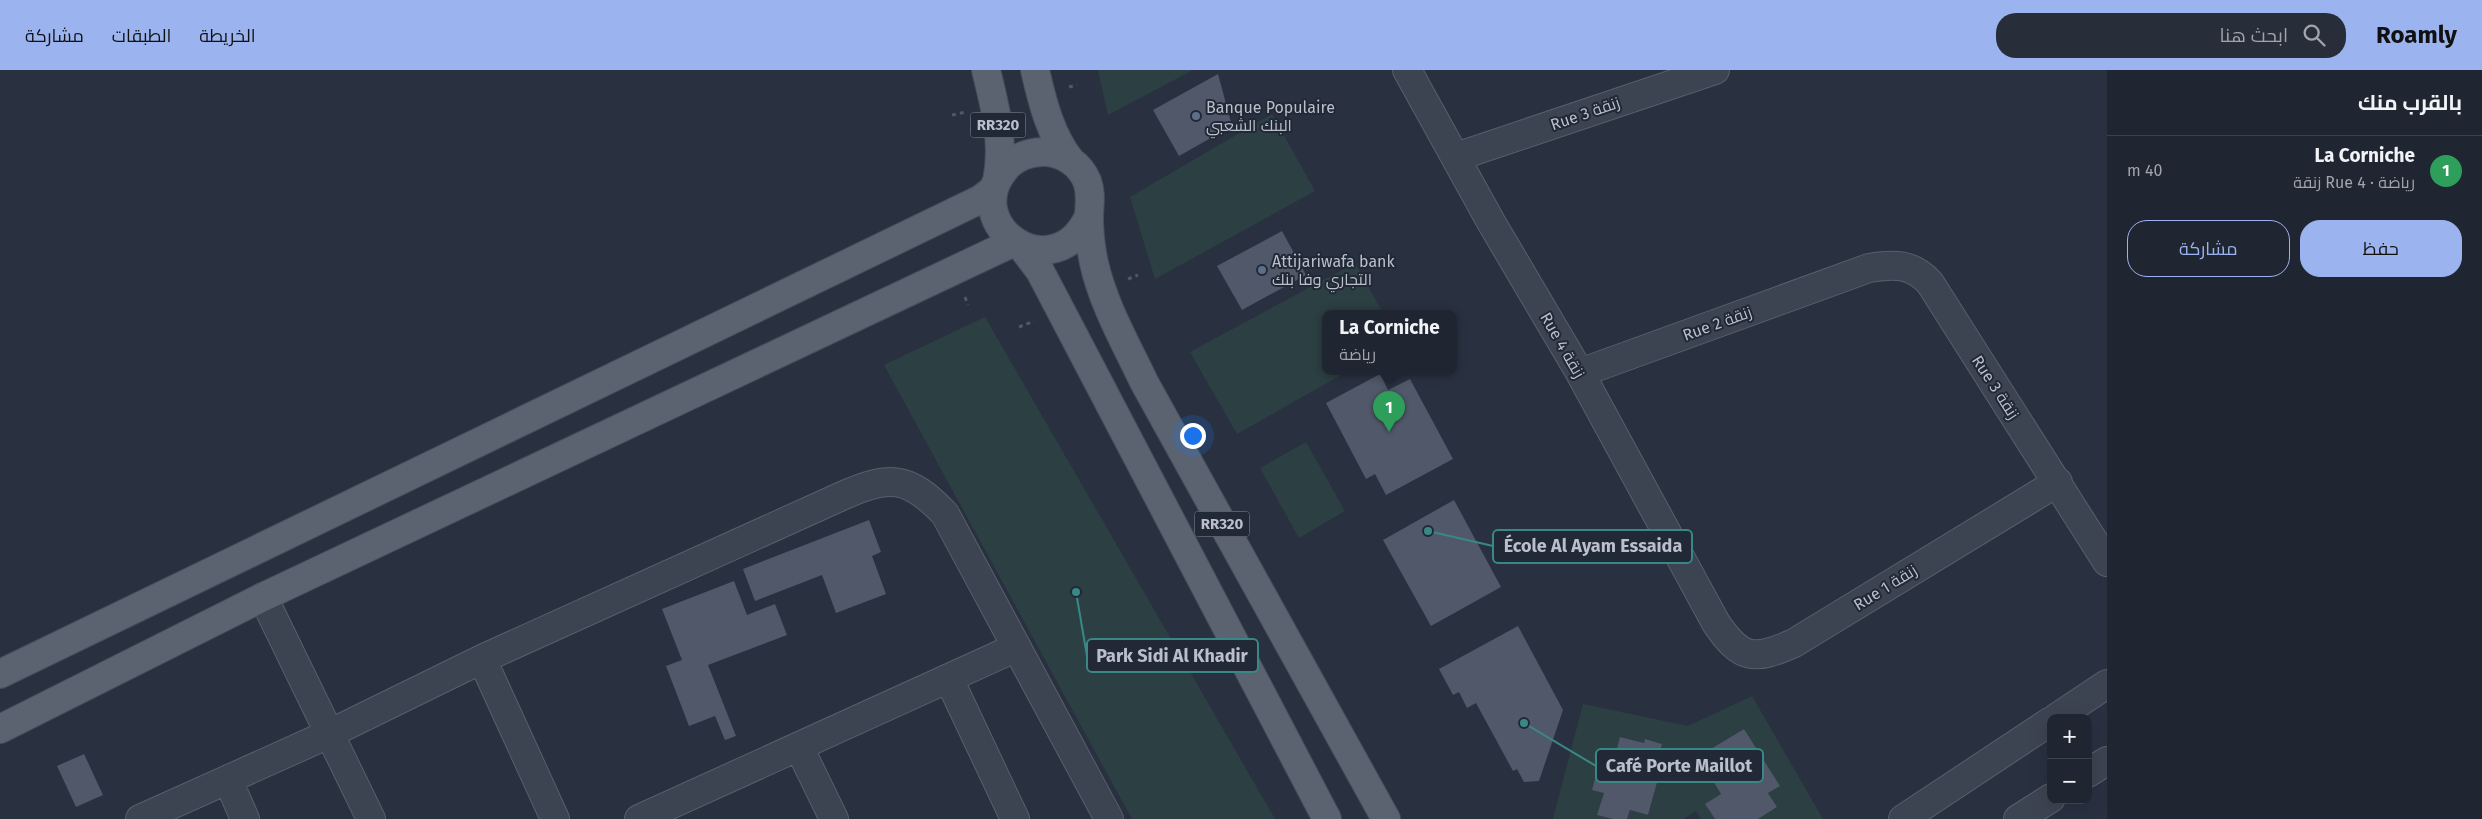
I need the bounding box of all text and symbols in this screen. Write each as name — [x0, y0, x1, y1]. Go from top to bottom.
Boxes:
search box — [1996, 13, 2346, 58]
icon: search — [2300, 21, 2328, 49]
text: Roamly — [2376, 21, 2457, 49]
text: ابحث هنا — [2220, 24, 2288, 47]
text: مشاركة — [25, 25, 84, 47]
text: الطبقات — [112, 25, 171, 47]
text: الخريطة — [199, 25, 256, 47]
text: بالقرب منك — [2358, 90, 2462, 116]
street label: Rue 3 زنقة — [1548, 93, 1622, 134]
place label: Banque Populaire البنك الشعبي — [1206, 98, 1335, 139]
marker: Banque Populaire البنك الشعبي — [1190, 110, 1202, 122]
road number: RR320 — [970, 112, 1026, 138]
text: La Corniche — [2314, 144, 2415, 167]
text: 40 m — [2127, 161, 2162, 180]
text: 1 — [2442, 161, 2450, 180]
text: رياضة · Rue 4 زنقة — [2293, 173, 2415, 192]
button: مشاركة — [2127, 220, 2290, 277]
button: حفظ — [2300, 220, 2462, 277]
place label: Attijariwafa bank التجاري وفا بنك — [1272, 252, 1395, 293]
marker: Attijariwafa bank التجاري وفا بنك — [1256, 264, 1268, 276]
street label: Rue 2 زنقة — [1680, 302, 1754, 345]
street label: Rue 4 زنقة — [1536, 309, 1589, 381]
popup — [1322, 310, 1457, 375]
text: La Corniche — [1339, 316, 1440, 339]
text: رياضة — [1339, 345, 1376, 364]
street label: Rue 3 زنقة — [1968, 352, 2023, 423]
pin: 1 — [1373, 391, 1405, 432]
your location — [1180, 423, 1206, 449]
road number: RR320 — [1194, 512, 1250, 536]
callout: École Al Ayam Essaida — [1493, 530, 1692, 563]
text: École Al Ayam Essaida — [1504, 534, 1682, 557]
street label: Rue 1 زنقة — [1850, 561, 1920, 614]
callout: Park Sidi Al Khadir — [1087, 639, 1258, 672]
text: Park Sidi Al Khadir — [1096, 645, 1249, 667]
map controls — [2047, 714, 2092, 804]
button: + — [2047, 714, 2092, 759]
callout: Café Porte Maillot — [1596, 749, 1763, 782]
text: Café Porte Maillot — [1606, 755, 1753, 777]
button: − — [2047, 759, 2092, 804]

